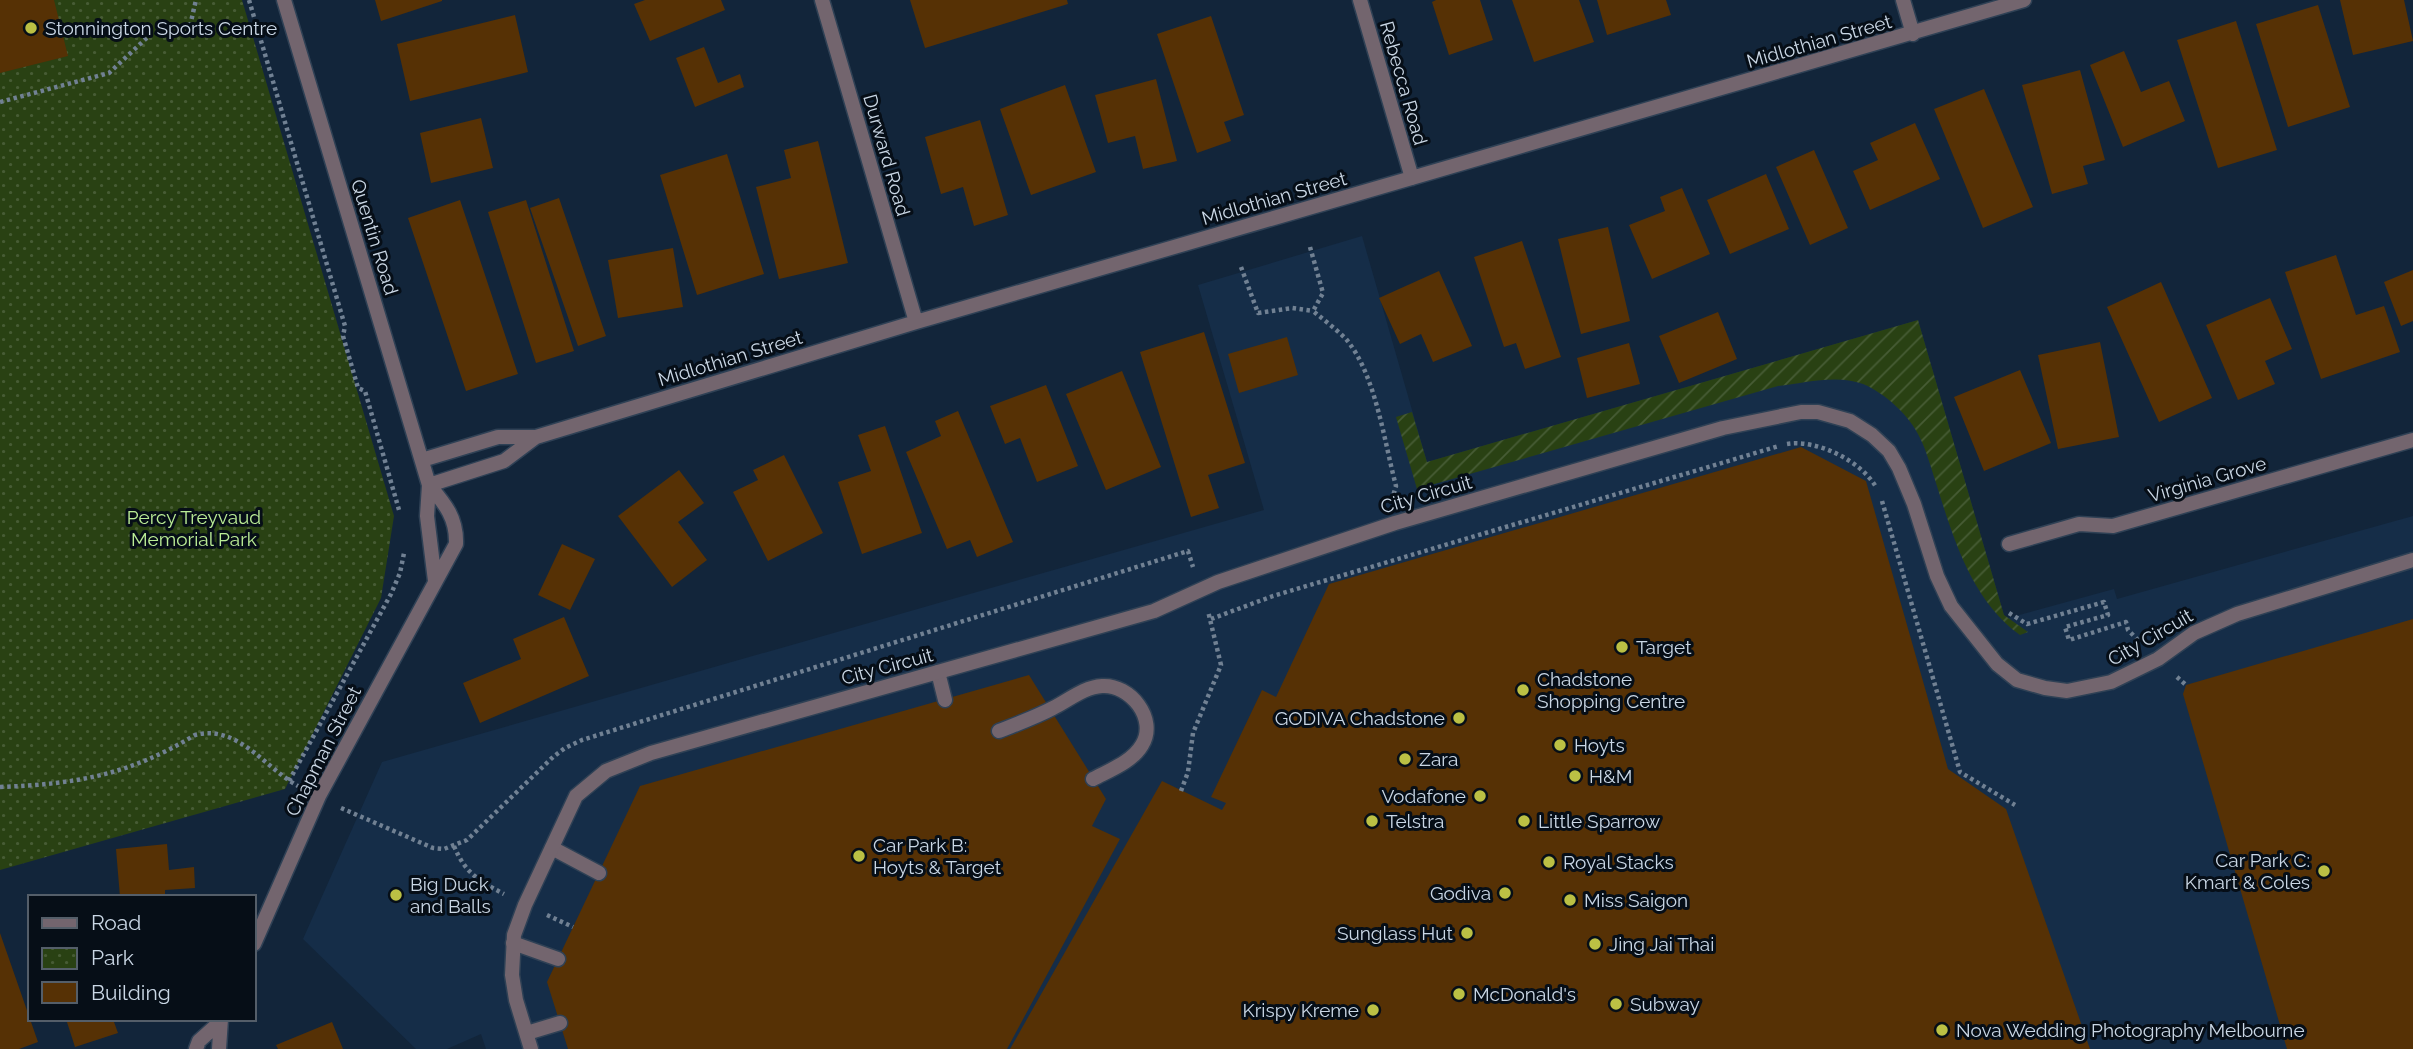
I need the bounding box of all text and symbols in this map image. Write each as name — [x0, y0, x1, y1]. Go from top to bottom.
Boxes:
street label: Midlothian Street — [1744, 10, 1894, 72]
place label: Stonnington Sports Centre — [45, 17, 277, 39]
street label: Rebecca Road — [1376, 19, 1432, 147]
marker: Stonnington Sports Centre — [23, 20, 39, 36]
street label: Durward Road — [859, 92, 915, 218]
street label: Midlothian Street — [1199, 167, 1349, 229]
street label: Quentin Road — [347, 177, 403, 297]
street label: Midlothian Street — [655, 325, 805, 390]
street label: Virginia Grove — [2146, 452, 2268, 506]
street label: City Circuit — [1378, 470, 1475, 518]
park label: Percy Treyvaud Memorial Park — [127, 506, 261, 550]
street label: City Circuit — [2104, 604, 2197, 670]
place label: Target — [1636, 636, 1692, 658]
marker: Target — [1614, 639, 1630, 655]
street label: City Circuit — [839, 643, 936, 689]
place label: Chadstone Shopping Centre — [1537, 668, 1685, 712]
street label: Chapman Street — [281, 682, 365, 820]
marker: Chadstone Shopping Centre — [1515, 682, 1531, 698]
place label: GODIVA Chadstone — [1275, 707, 1445, 729]
marker: GODIVA Chadstone — [1451, 710, 1467, 726]
place label: Hoyts — [1574, 734, 1625, 756]
marker: Hoyts — [1552, 737, 1568, 753]
place label: Zara — [1419, 748, 1458, 770]
marker: Zara — [1397, 751, 1413, 767]
place label: H&M — [1589, 765, 1632, 787]
marker: H&M — [1567, 768, 1583, 784]
place label: Vodafone — [1381, 785, 1466, 807]
marker: Vodafone — [1472, 788, 1488, 804]
place label: Telstra — [1386, 810, 1444, 832]
place label: Little Sparrow — [1538, 810, 1661, 832]
marker: Telstra — [1364, 813, 1380, 829]
marker: Little Sparrow — [1516, 813, 1532, 829]
place label: Car Park B: Hoyts & Target — [873, 834, 1002, 878]
marker: Car Park B: Hoyts & Target — [851, 848, 867, 864]
place label: Car Park C: Kmart & Coles — [2185, 849, 2310, 893]
place label: Royal Stacks — [1563, 851, 1674, 873]
marker: Royal Stacks — [1541, 854, 1557, 870]
marker: Car Park C: Kmart & Coles — [2316, 863, 2332, 879]
place label: Big Duck and Balls — [410, 873, 491, 917]
place label: Godiva — [1430, 882, 1491, 904]
marker: Godiva — [1497, 885, 1513, 901]
marker: Big Duck and Balls — [388, 887, 404, 903]
place label: Miss Saigon — [1584, 889, 1688, 911]
marker: Miss Saigon — [1562, 892, 1578, 908]
legend — [28, 895, 256, 1021]
text: Road — [91, 910, 141, 935]
place label: Sunglass Hut — [1337, 922, 1454, 944]
marker: Sunglass Hut — [1459, 925, 1475, 941]
place label: Jing Jai Thai — [1609, 933, 1714, 955]
marker: Jing Jai Thai — [1587, 936, 1603, 952]
text: Park — [91, 945, 134, 970]
text: Building — [91, 980, 171, 1005]
place label: McDonald's — [1473, 983, 1576, 1005]
marker: McDonald's — [1451, 986, 1467, 1002]
place label: Subway — [1630, 993, 1700, 1015]
marker: Subway — [1608, 996, 1624, 1012]
place label: Krispy Kreme — [1242, 999, 1359, 1021]
marker: Krispy Kreme — [1365, 1002, 1381, 1018]
place label: Nova Wedding Photography Melbourne — [1956, 1019, 2305, 1041]
marker: Nova Wedding Photography Melbourne — [1934, 1022, 1950, 1038]

